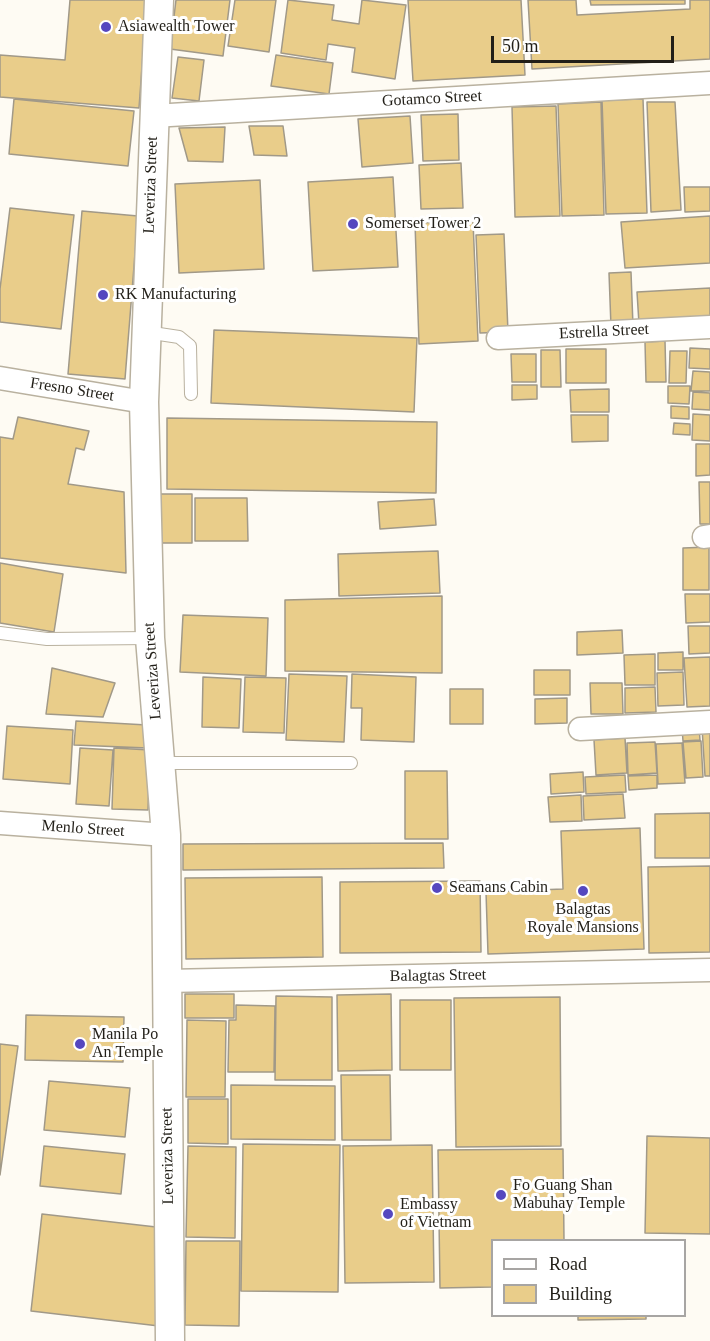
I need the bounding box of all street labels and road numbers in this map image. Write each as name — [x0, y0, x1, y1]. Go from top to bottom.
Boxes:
street label: Gotamco Street — [382, 87, 482, 111]
street label: Leveriza Street — [140, 136, 162, 234]
street label: Estrella Street — [558, 320, 650, 344]
street label: Fresno Street — [29, 374, 115, 406]
street label: Leveriza Street — [140, 622, 166, 720]
street label: Menlo Street — [41, 817, 125, 841]
street label: Balagtas Street — [390, 966, 486, 986]
street label: Leveriza Street — [158, 1107, 178, 1205]

